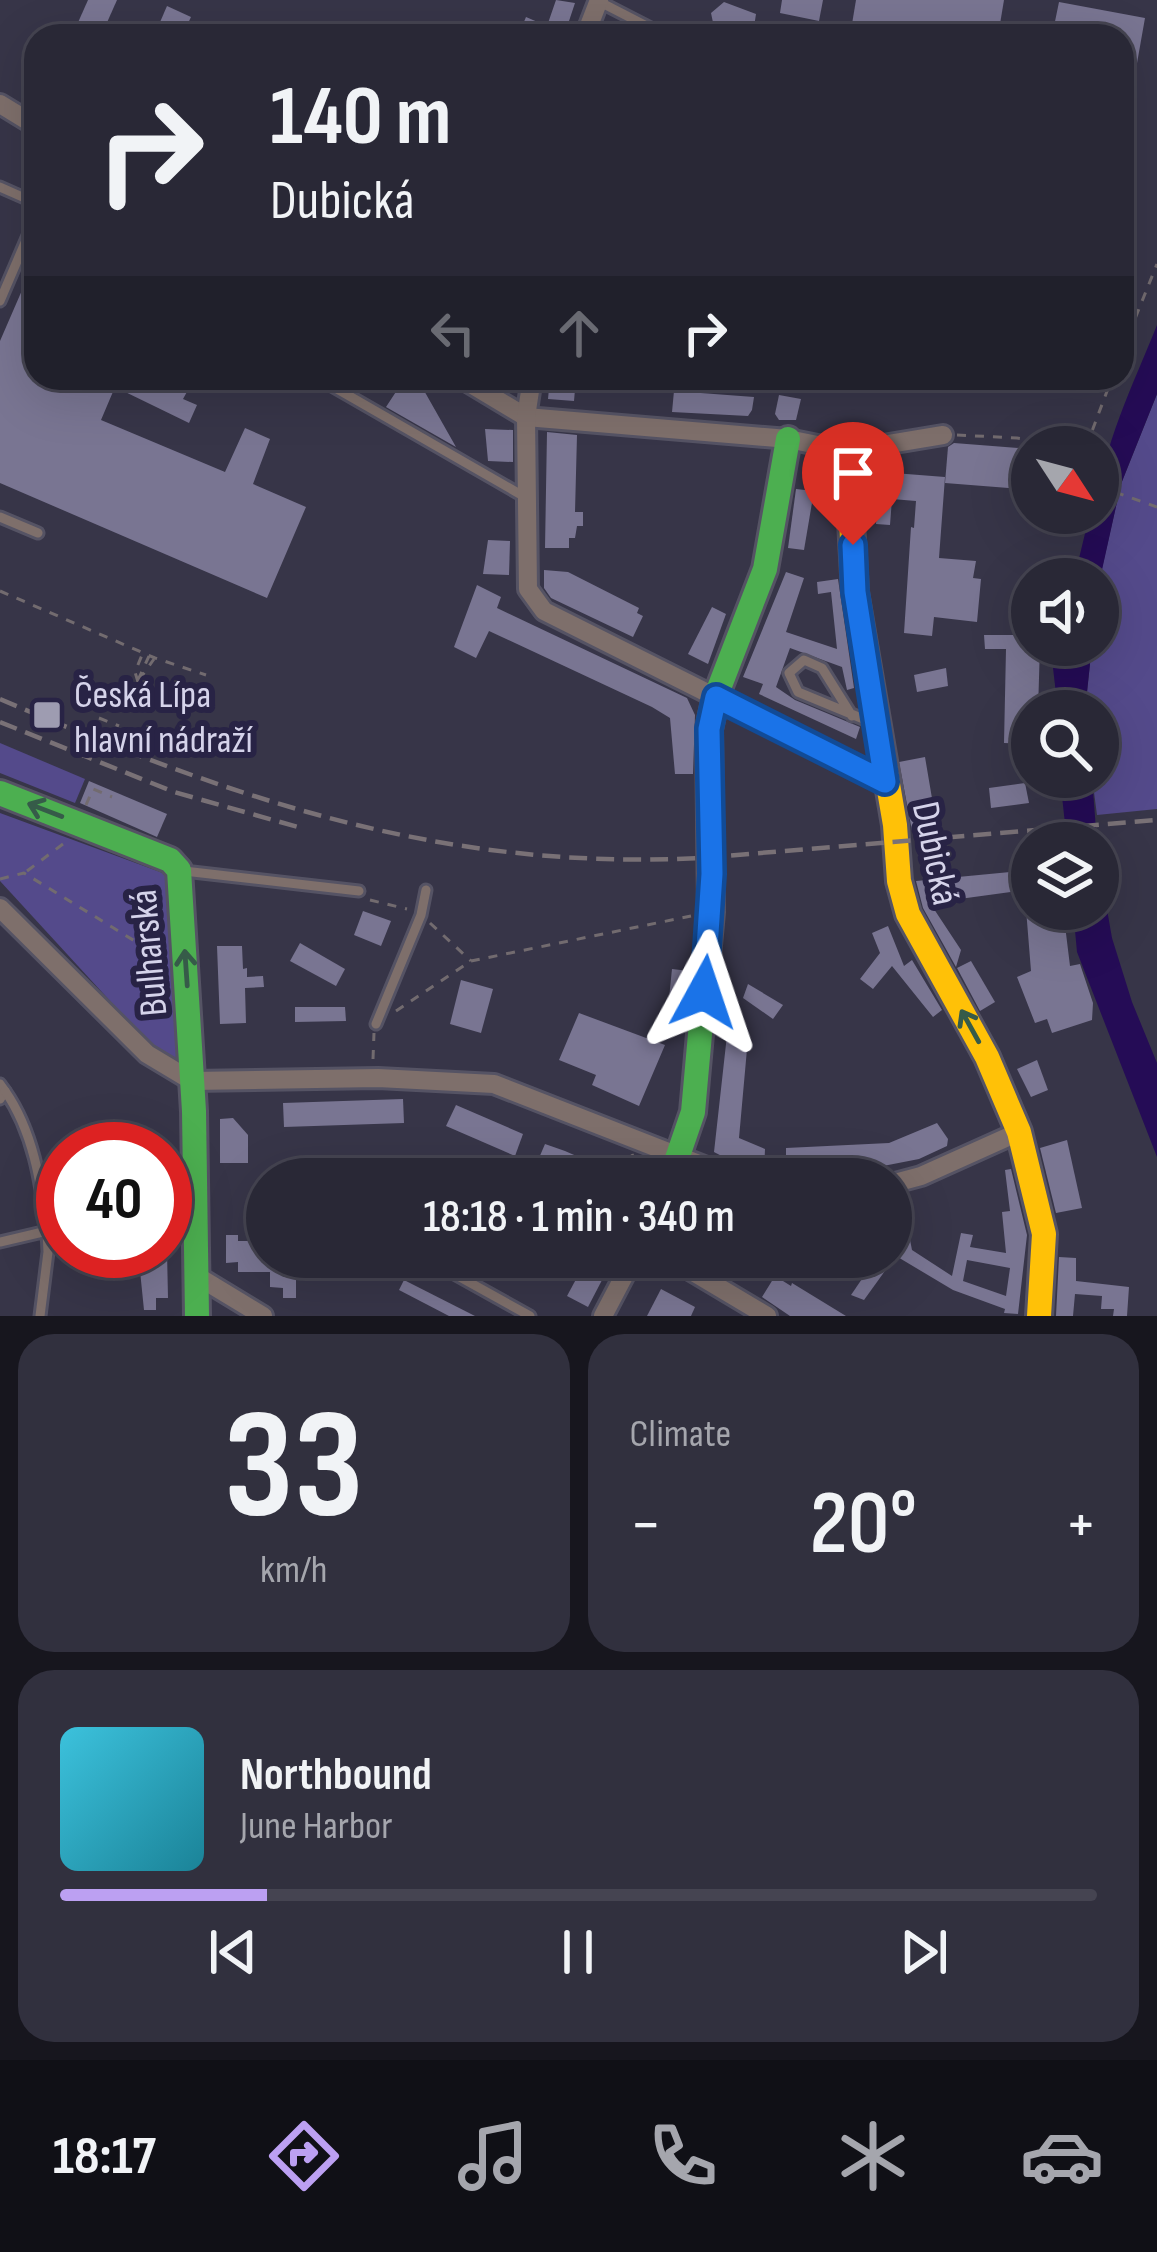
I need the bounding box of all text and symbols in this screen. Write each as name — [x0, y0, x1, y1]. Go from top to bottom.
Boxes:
text: 140 m — [270, 67, 451, 168]
icon: right — [72, 72, 228, 228]
text: Dubická — [270, 169, 415, 234]
icon: left — [420, 300, 486, 366]
icon: ahead — [546, 300, 612, 366]
icon: right — [672, 300, 738, 366]
pin — [802, 422, 904, 545]
north arrow — [1011, 426, 1119, 534]
map controls — [1011, 426, 1119, 930]
icon: arrive — [820, 440, 886, 506]
button: sound — [1011, 558, 1119, 666]
place label: Česká Lípa hlavní nádraží — [74, 672, 253, 764]
button: search — [1011, 690, 1119, 798]
marker: Česká Lípa hlavní nádraží — [31, 699, 63, 731]
one-way arrow — [27, 797, 64, 819]
street label: Dubická — [901, 798, 968, 909]
button: layers — [1011, 822, 1119, 930]
street label: Bulharská — [121, 887, 178, 1018]
position arrow — [641, 929, 767, 1055]
one-way arrow — [174, 950, 197, 989]
one-way arrow — [958, 1010, 981, 1045]
speed limit sign: 40 — [36, 1122, 192, 1278]
text: 18:18 · 1 min · 340 m — [423, 1190, 735, 1245]
text: 33 — [224, 1375, 364, 1562]
text: Climate — [630, 1411, 731, 1458]
text: 20° — [809, 1471, 917, 1579]
text: − — [630, 1486, 662, 1565]
text: + — [1065, 1486, 1097, 1565]
text: km/h — [260, 1547, 327, 1594]
text: Northbound — [240, 1748, 432, 1803]
text: June Harbor — [240, 1803, 392, 1850]
icon: previous — [200, 1919, 266, 1985]
icon: pause — [545, 1919, 611, 1985]
icon: next — [891, 1919, 957, 1985]
icon: directions — [262, 2114, 346, 2198]
icon: music — [451, 2114, 535, 2198]
icon: phone — [641, 2114, 725, 2198]
icon: climate — [831, 2114, 915, 2198]
icon: car — [1020, 2114, 1104, 2198]
text: 18:17 — [53, 2124, 156, 2189]

